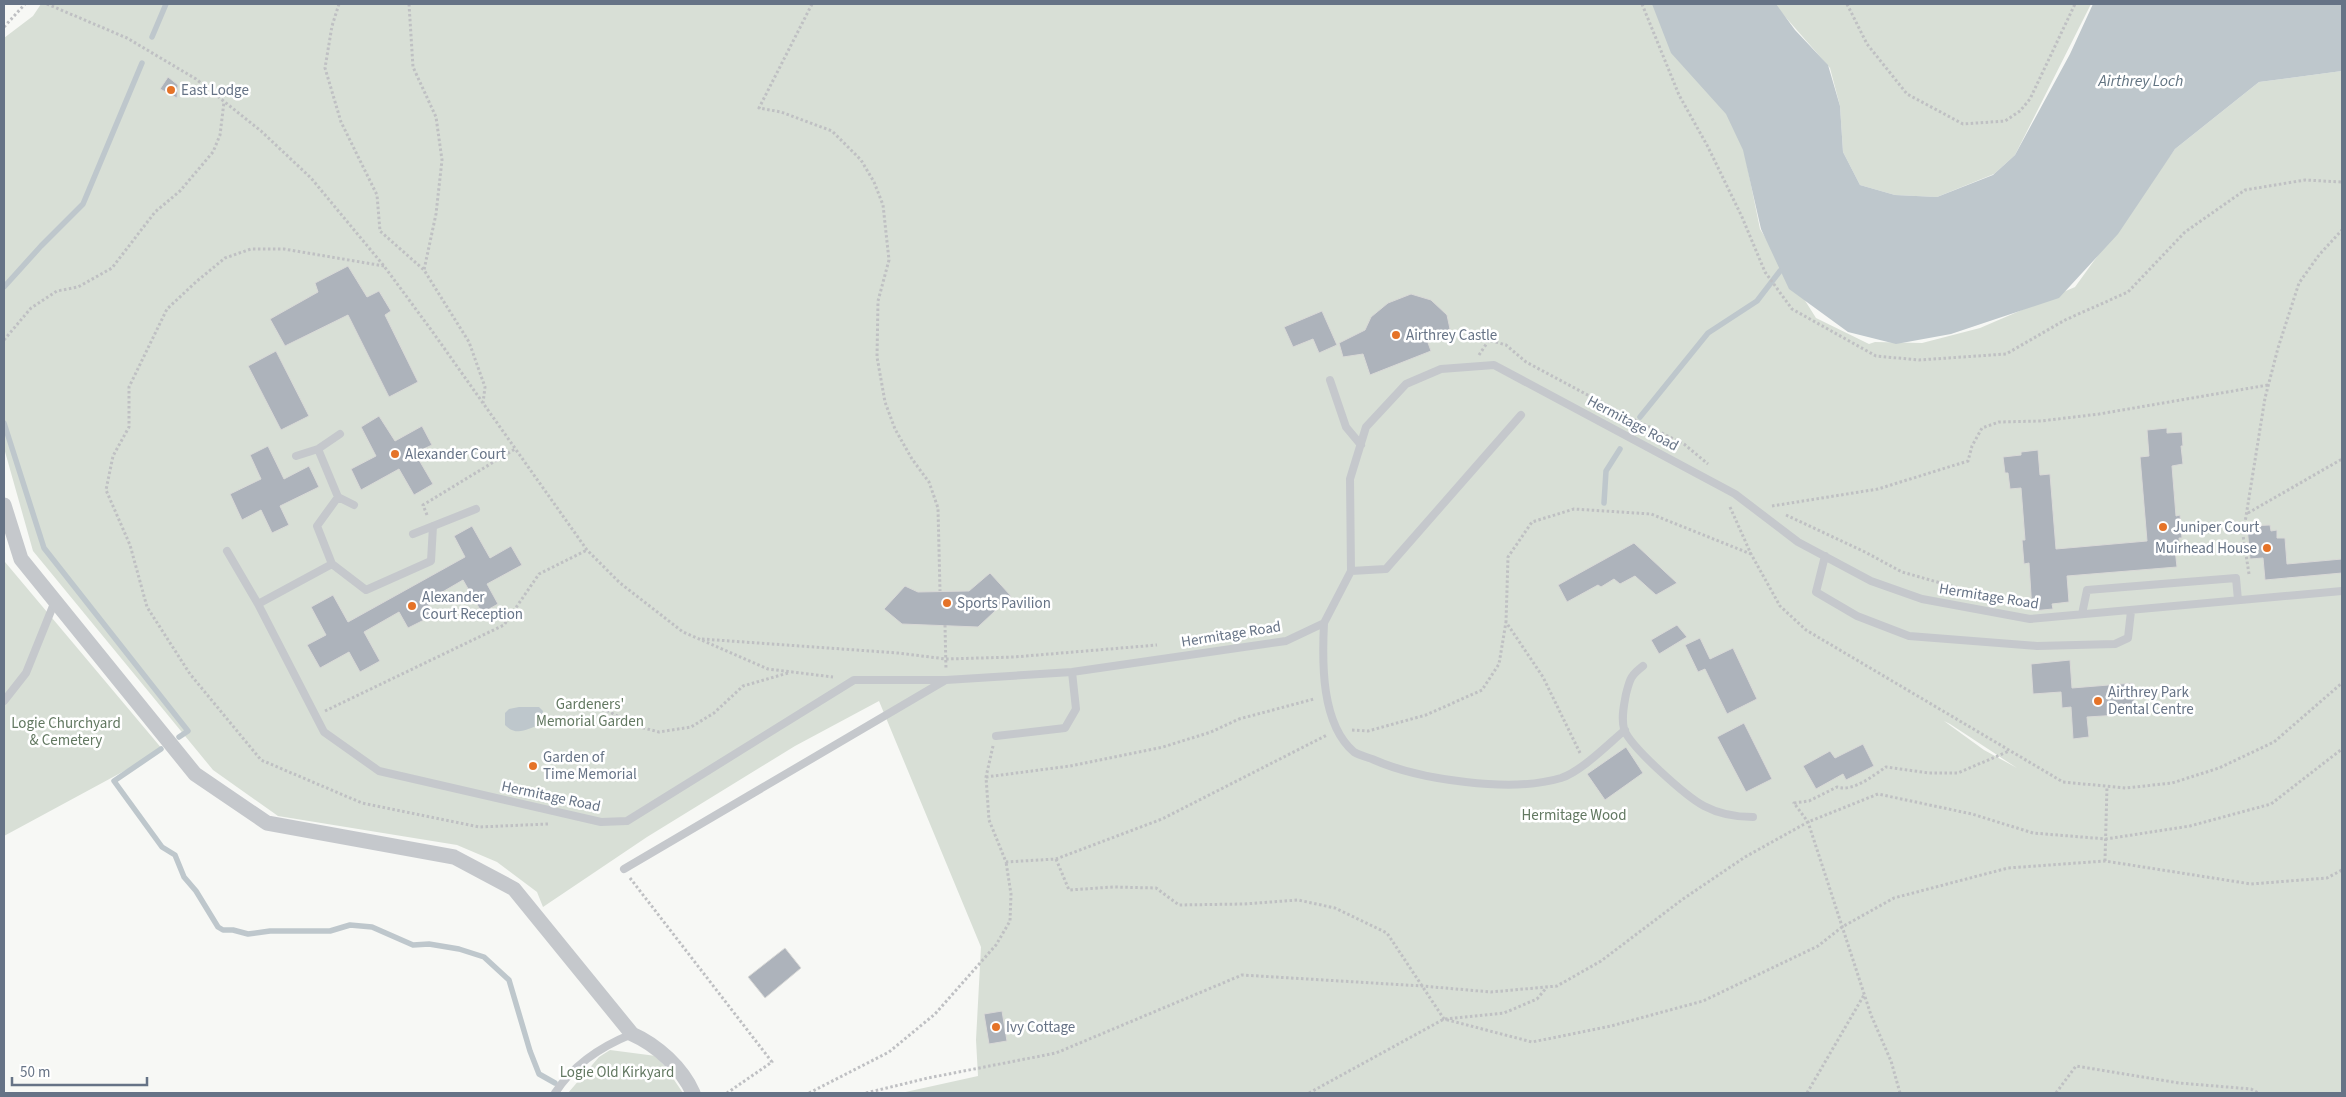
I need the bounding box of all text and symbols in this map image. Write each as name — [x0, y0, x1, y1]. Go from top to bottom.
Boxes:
water label: Airthrey Loch — [2098, 70, 2183, 92]
place label: East Lodge — [181, 80, 249, 101]
marker: East Lodge — [165, 84, 177, 96]
place label: Airthrey Castle — [1406, 325, 1497, 346]
marker: Airthrey Castle — [1390, 329, 1402, 341]
street label: Hermitage Road — [1583, 390, 1682, 456]
place label: Alexander Court — [405, 444, 506, 465]
marker: Alexander Court — [389, 448, 401, 460]
place label: Juniper Court — [2173, 517, 2259, 538]
marker: Juniper Court — [2157, 521, 2169, 533]
place label: Muirhead House — [2155, 538, 2257, 559]
marker: Muirhead House — [2261, 542, 2273, 554]
street label: Hermitage Road — [1937, 578, 2040, 615]
place label: Alexander Court Reception — [422, 587, 523, 625]
place label: Sports Pavilion — [957, 593, 1051, 614]
marker: Sports Pavilion — [941, 597, 953, 609]
marker: Alexander Court Reception — [406, 600, 418, 612]
street label: Hermitage Road — [1180, 616, 1283, 653]
place label: Airthrey Park Dental Centre — [2108, 682, 2194, 720]
park label: Gardeners' Memorial Garden — [536, 694, 644, 732]
marker: Airthrey Park Dental Centre — [2092, 695, 2104, 707]
park label: Logie Churchyard & Cemetery — [11, 713, 121, 751]
place label: Garden of Time Memorial — [543, 747, 637, 785]
marker: Garden of Time Memorial — [527, 760, 539, 772]
street label: Hermitage Road — [499, 776, 602, 817]
park label: Hermitage Wood — [1521, 805, 1627, 826]
place label: Ivy Cottage — [1006, 1017, 1075, 1038]
marker: Ivy Cottage — [990, 1021, 1002, 1033]
scale bar — [12, 1054, 148, 1086]
text: 50 m — [20, 1062, 50, 1083]
park label: Logie Old Kirkyard — [560, 1062, 674, 1083]

